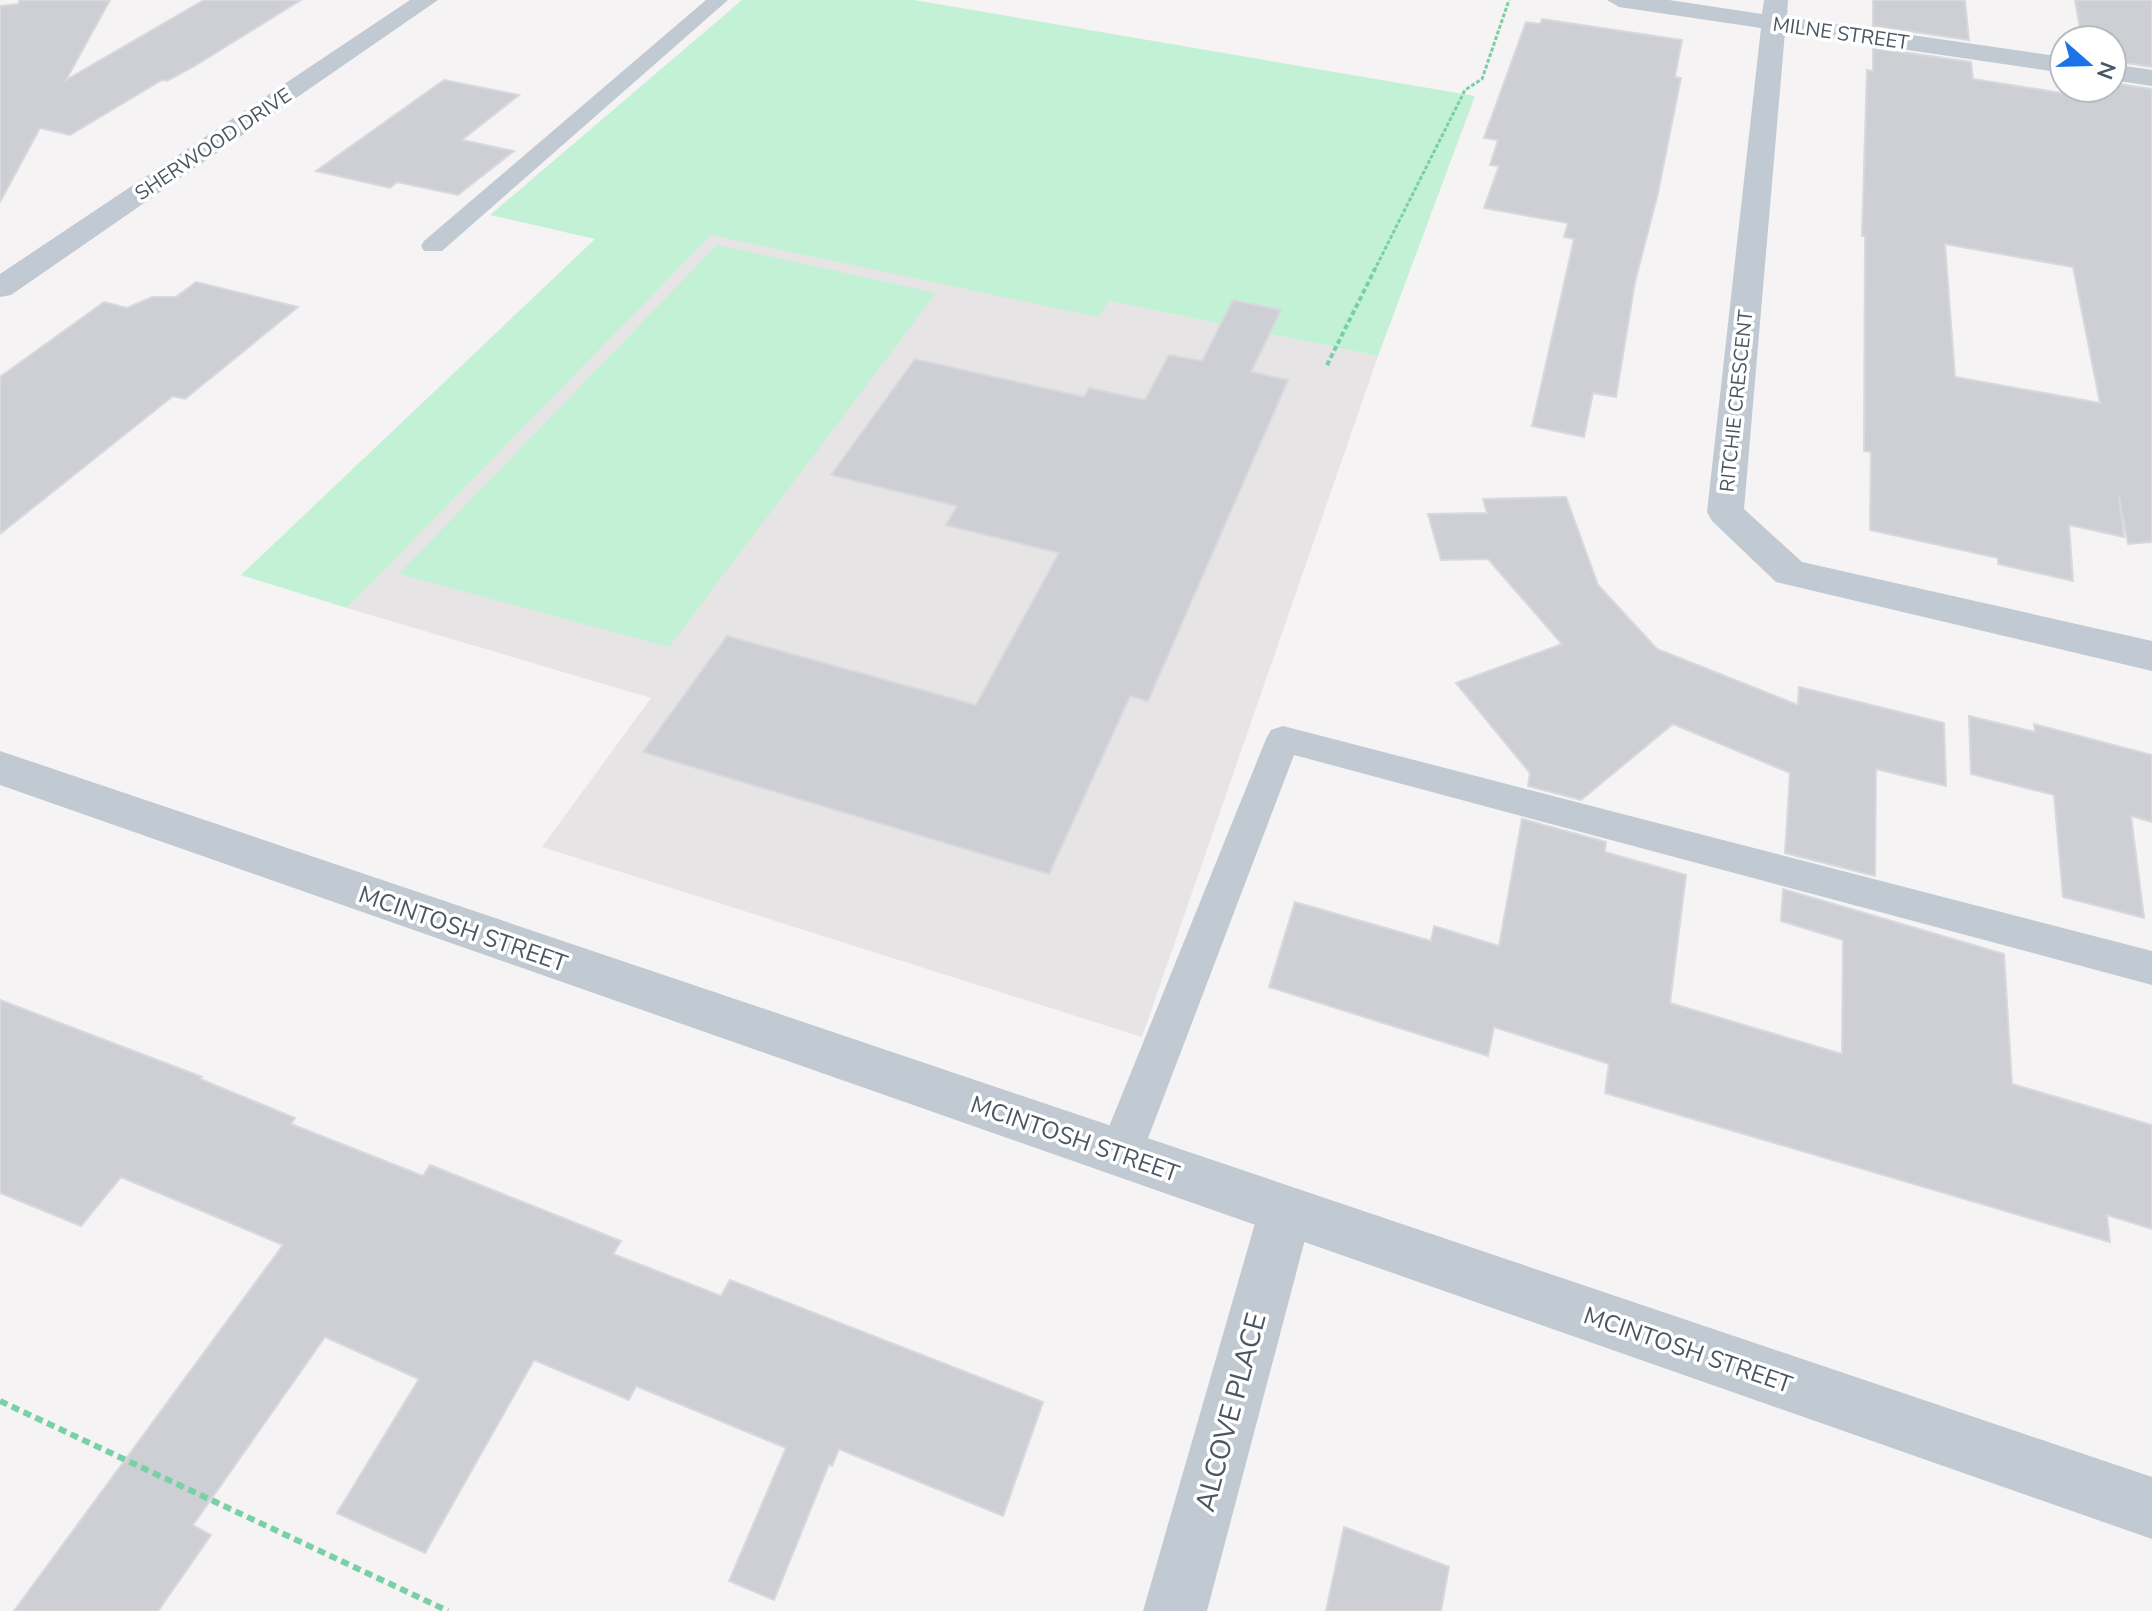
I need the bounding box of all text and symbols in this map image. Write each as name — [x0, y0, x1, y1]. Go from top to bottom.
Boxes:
street label: MILNE STREET — [1771, 11, 1911, 56]
north arrow — [2048, 24, 2128, 104]
text: N — [2089, 58, 2123, 83]
street label: SHERWOOD DRIVE — [130, 82, 297, 207]
street label: RITCHIE CRESCENT — [1714, 309, 1759, 493]
street label: MCINTOSH STREET — [354, 878, 572, 980]
street label: MCINTOSH STREET — [966, 1088, 1184, 1190]
street label: MCINTOSH STREET — [1579, 1299, 1797, 1401]
street label: ALCOVE PLACE — [1186, 1309, 1276, 1516]

